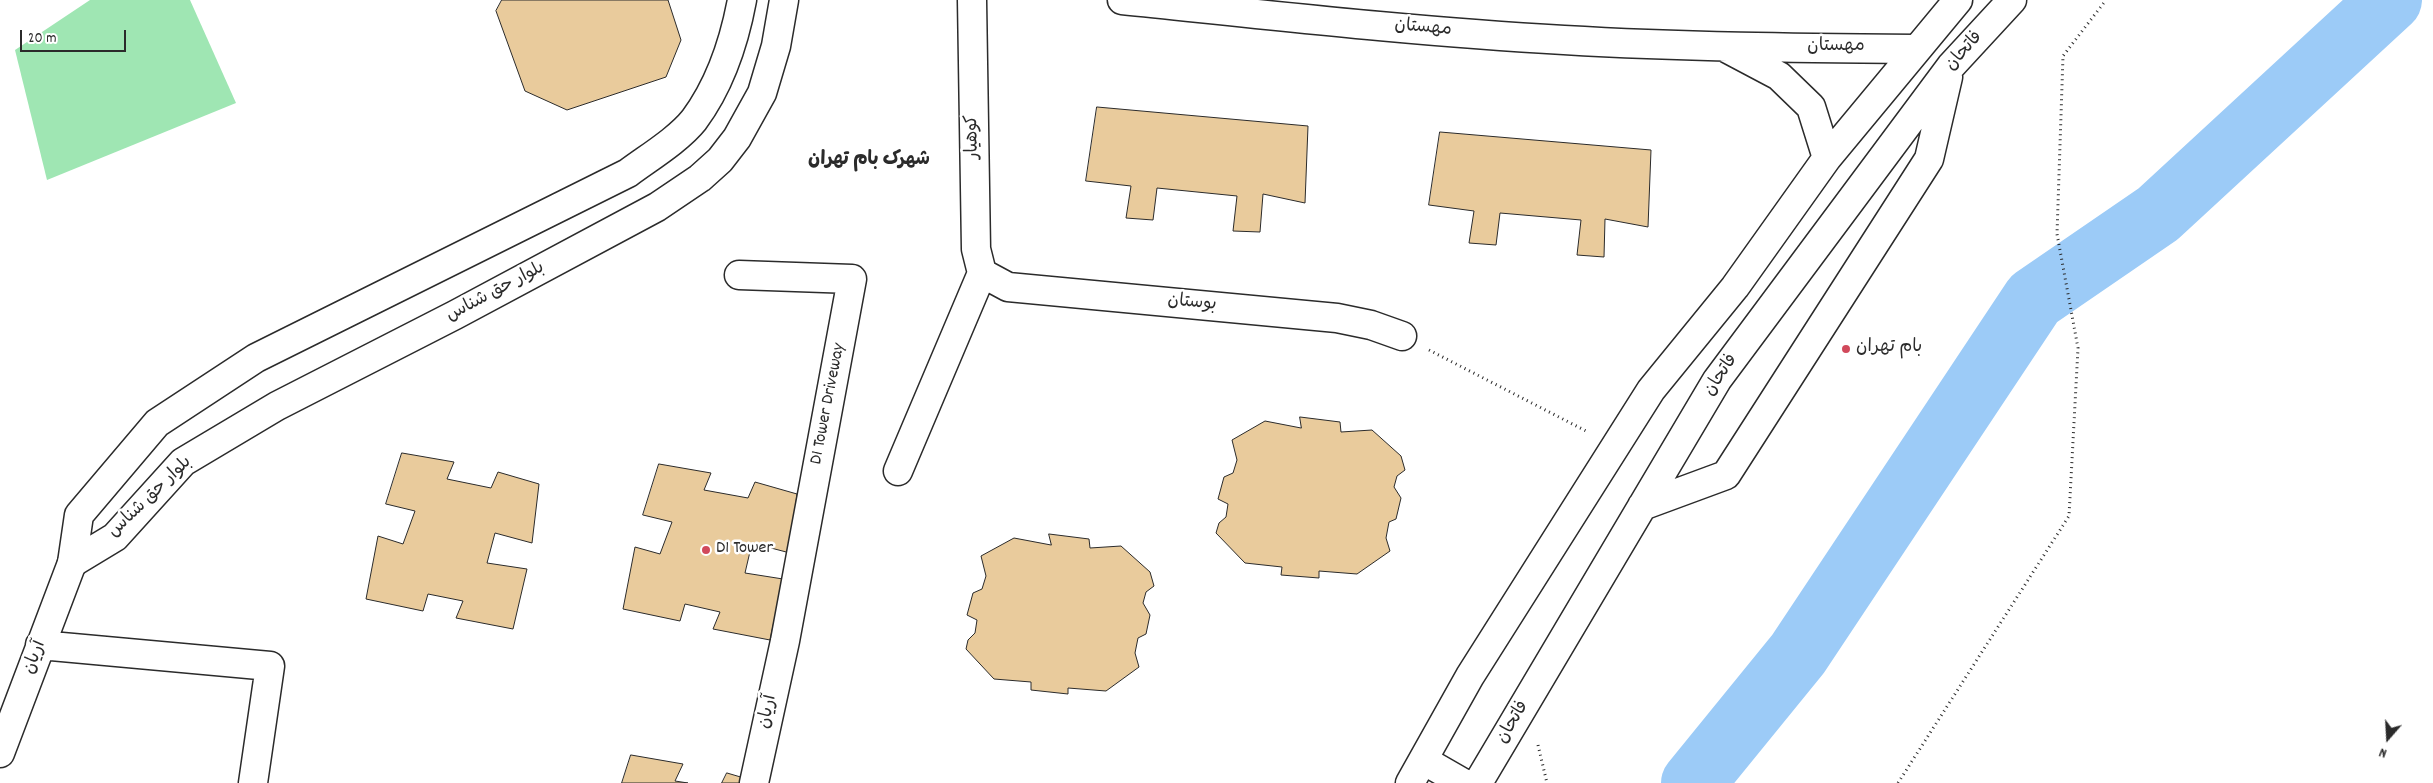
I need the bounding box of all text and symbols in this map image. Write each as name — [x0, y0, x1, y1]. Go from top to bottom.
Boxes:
street label: مهستان — [1393, 16, 1453, 42]
scale bar — [22, 20, 129, 52]
text: 20 m — [28, 28, 56, 50]
street label: فاتحان — [1942, 28, 1988, 76]
street label: مهستان — [1807, 37, 1865, 59]
street label: کوهیار — [963, 115, 985, 159]
district label: شهرک بام تهران — [808, 150, 930, 172]
street label: بلوار حق شناس — [443, 258, 549, 328]
street label: بوستان — [1167, 291, 1217, 317]
place label: بام تهران — [1856, 338, 1922, 360]
street label: D1 Tower Driveway — [807, 341, 851, 467]
marker: بام تهران — [1840, 343, 1852, 355]
street label: فاتحان — [1700, 351, 1744, 401]
street label: بلوار حق شناس — [105, 453, 197, 543]
place label: D1 Tower — [716, 539, 773, 561]
marker: D1 Tower — [700, 544, 712, 556]
street label: آریان — [20, 638, 52, 678]
street label: آریان — [755, 693, 783, 731]
street label: فاتحان — [1493, 698, 1535, 748]
north arrow — [2363, 713, 2413, 763]
text: N — [2377, 742, 2390, 763]

